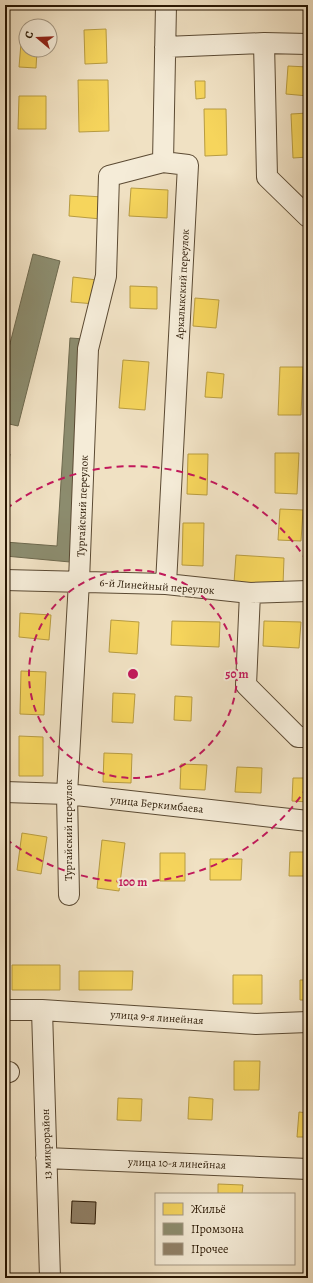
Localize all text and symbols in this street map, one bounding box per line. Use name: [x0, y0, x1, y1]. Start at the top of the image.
north arrow: [18, 18, 58, 58]
text: С: [21, 29, 37, 41]
street label: Аркалыкский переулок: [172, 228, 193, 340]
street label: Тургайский переулок: [73, 455, 92, 557]
street label: 6-й Линейный переулок: [99, 575, 215, 598]
text: 50 m: [225, 666, 249, 682]
centre of rings: [126, 667, 140, 681]
street label: Тургайский переулок: [61, 779, 76, 881]
street label: улица Беркимбаева: [109, 792, 205, 817]
text: 100 m: [119, 874, 147, 890]
street label: улица 9-я линейная: [109, 1007, 204, 1028]
street label: 13 микрорайон: [38, 1108, 55, 1180]
street label: улица 10-я линейная: [127, 1154, 226, 1173]
legend: [155, 1193, 295, 1265]
text: Жильё: [191, 1201, 226, 1217]
text: Промзона: [191, 1221, 244, 1237]
text: Прочее: [191, 1241, 229, 1257]

